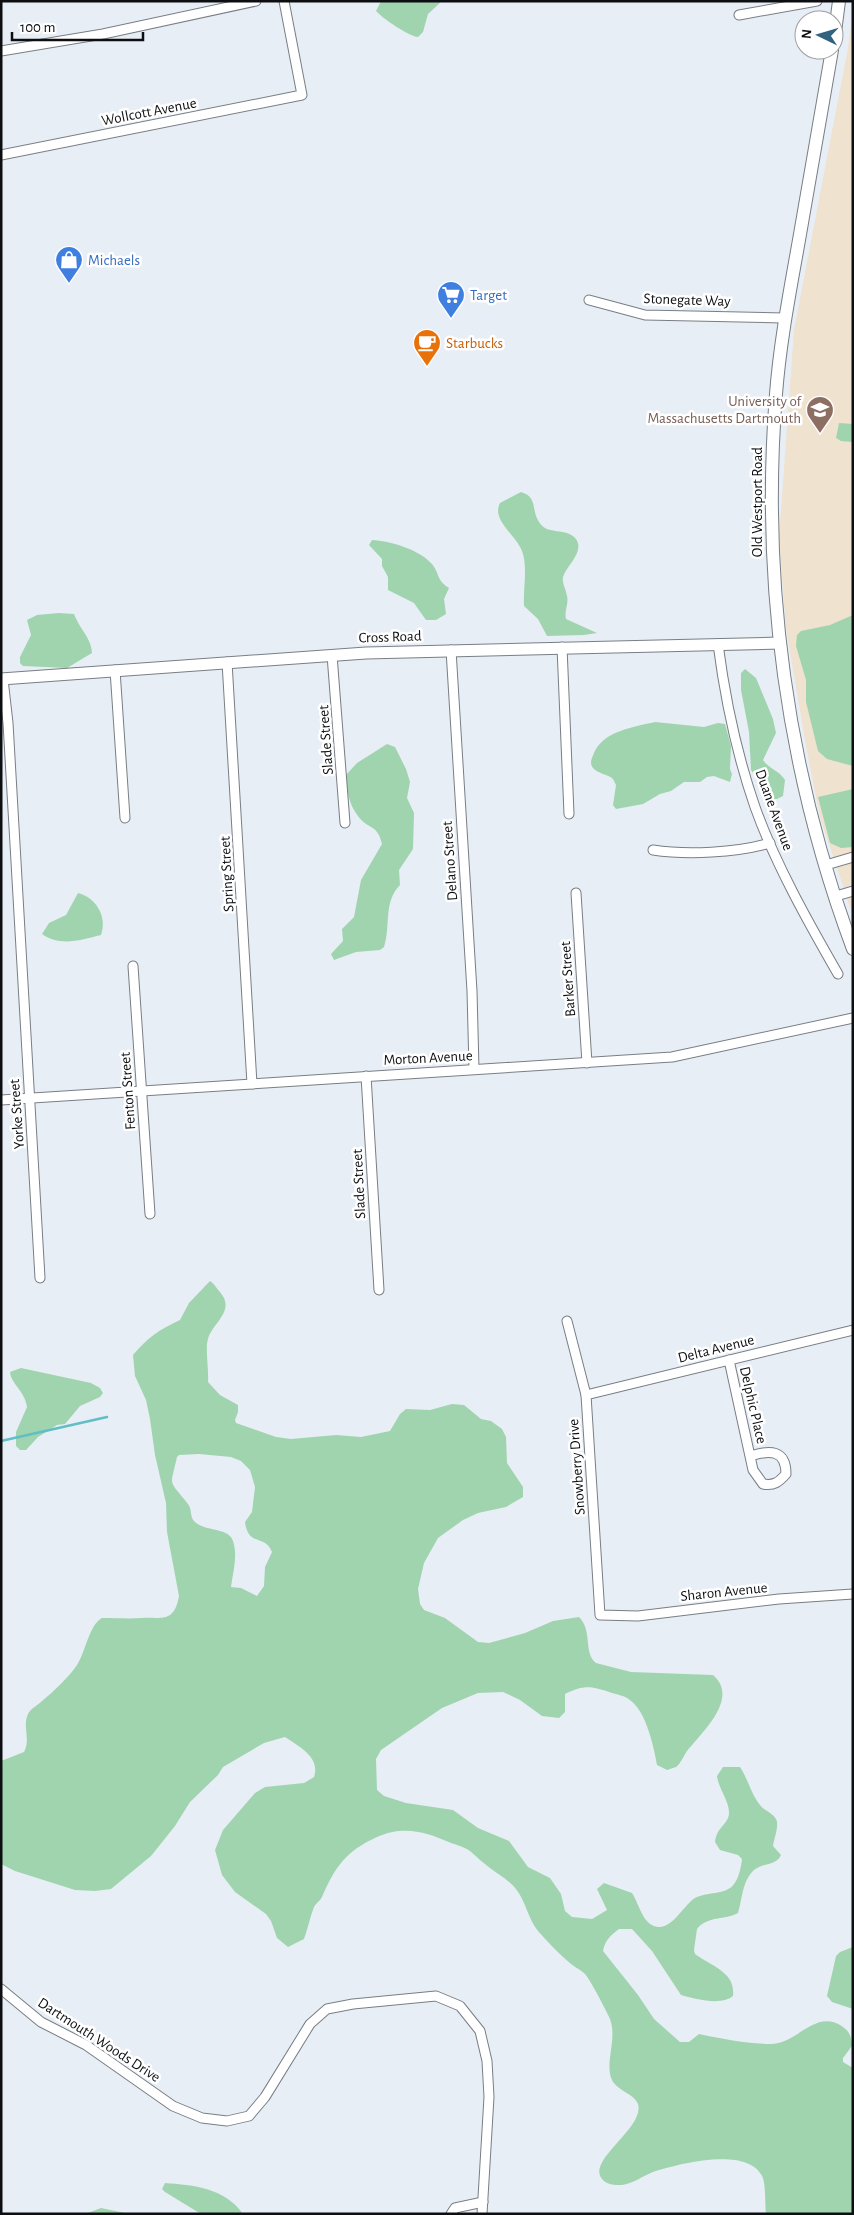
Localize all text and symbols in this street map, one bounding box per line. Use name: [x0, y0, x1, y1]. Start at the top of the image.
scale bar: [12, 10, 144, 42]
north arrow: [794, 10, 844, 60]
text: 100 m: [20, 20, 55, 35]
text: N: [800, 28, 814, 39]
street label: Wollcott Avenue: [100, 95, 198, 129]
shop icon: Michaels: [54, 245, 84, 284]
place label: Michaels: [88, 253, 140, 268]
supermarket icon: Target: [436, 280, 466, 319]
place label: Target: [470, 288, 507, 303]
street label: Stonegate Way: [643, 291, 731, 309]
cafe icon: Starbucks: [412, 328, 442, 367]
place label: Starbucks: [446, 336, 503, 351]
place label: University of Massachusetts Dartmouth: [647, 394, 802, 426]
school or university icon: University of Massachusetts Dartmouth: [805, 395, 835, 434]
street label: Old Westport Road: [750, 447, 765, 557]
street label: Cross Road: [358, 628, 422, 646]
street label: Slade Street: [316, 704, 336, 775]
street label: Duane Avenue: [752, 768, 796, 853]
street label: Delano Street: [440, 820, 460, 901]
street label: Spring Street: [218, 836, 236, 912]
street label: Barker Street: [558, 940, 578, 1017]
street label: Morton Avenue: [383, 1048, 473, 1068]
street label: Fenton Street: [118, 1051, 138, 1130]
street label: Yorke Street: [7, 1078, 27, 1150]
street label: Slade Street: [350, 1148, 368, 1219]
street label: Delta Avenue: [676, 1332, 756, 1366]
street label: Delphic Place: [737, 1365, 769, 1445]
street label: Snowberry Drive: [566, 1418, 588, 1516]
street label: Sharon Avenue: [680, 1580, 768, 1604]
street label: Dartmouth Woods Drive: [35, 1995, 163, 2085]

